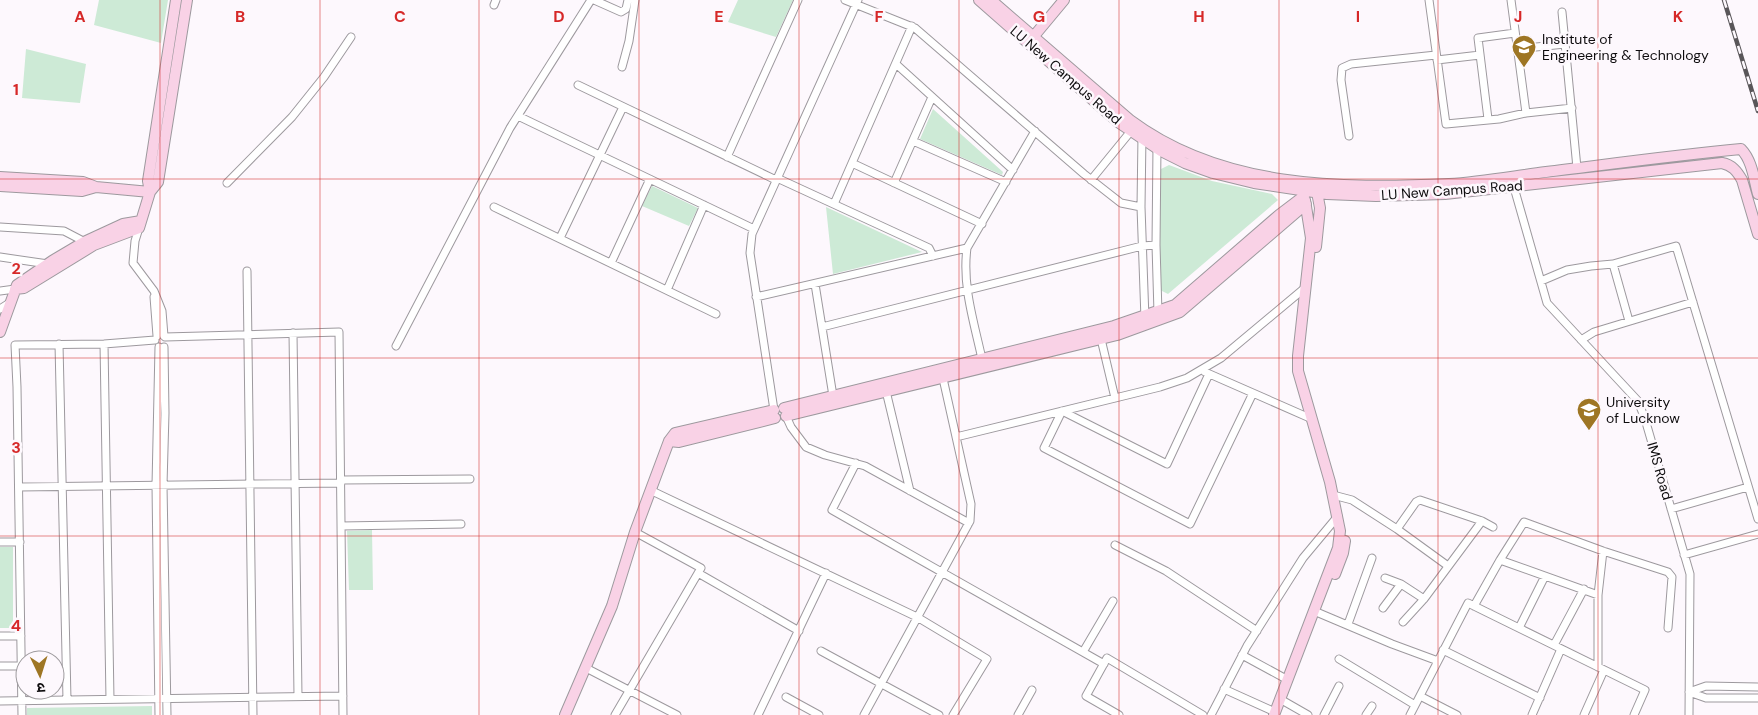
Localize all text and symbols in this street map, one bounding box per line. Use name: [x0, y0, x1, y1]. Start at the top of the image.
text: A: [74, 6, 86, 27]
text: B: [235, 6, 245, 27]
text: C: [394, 6, 406, 27]
text: D: [553, 6, 565, 27]
text: E: [714, 6, 724, 27]
text: F: [875, 6, 884, 27]
text: G: [1033, 6, 1045, 27]
text: H: [1193, 6, 1205, 27]
text: I: [1356, 6, 1360, 27]
text: J: [1514, 6, 1522, 27]
text: K: [1673, 6, 1684, 27]
street label: LU New Campus Road: [1007, 22, 1125, 128]
place label: Institute of Engineering & Technology: [1542, 30, 1709, 64]
school or university icon: Institute of Engineering & Technology: [1511, 34, 1537, 68]
text: 1: [13, 79, 19, 100]
street label: LU New Campus Road: [1381, 176, 1523, 204]
text: 2: [11, 258, 21, 279]
place label: University of Lucknow: [1606, 393, 1680, 427]
school or university icon: University of Lucknow: [1576, 397, 1602, 431]
text: 3: [11, 437, 21, 458]
street label: IMS Road: [1643, 440, 1677, 502]
text: 4: [11, 615, 21, 636]
north arrow: [15, 650, 65, 700]
text: उ: [35, 679, 46, 697]

